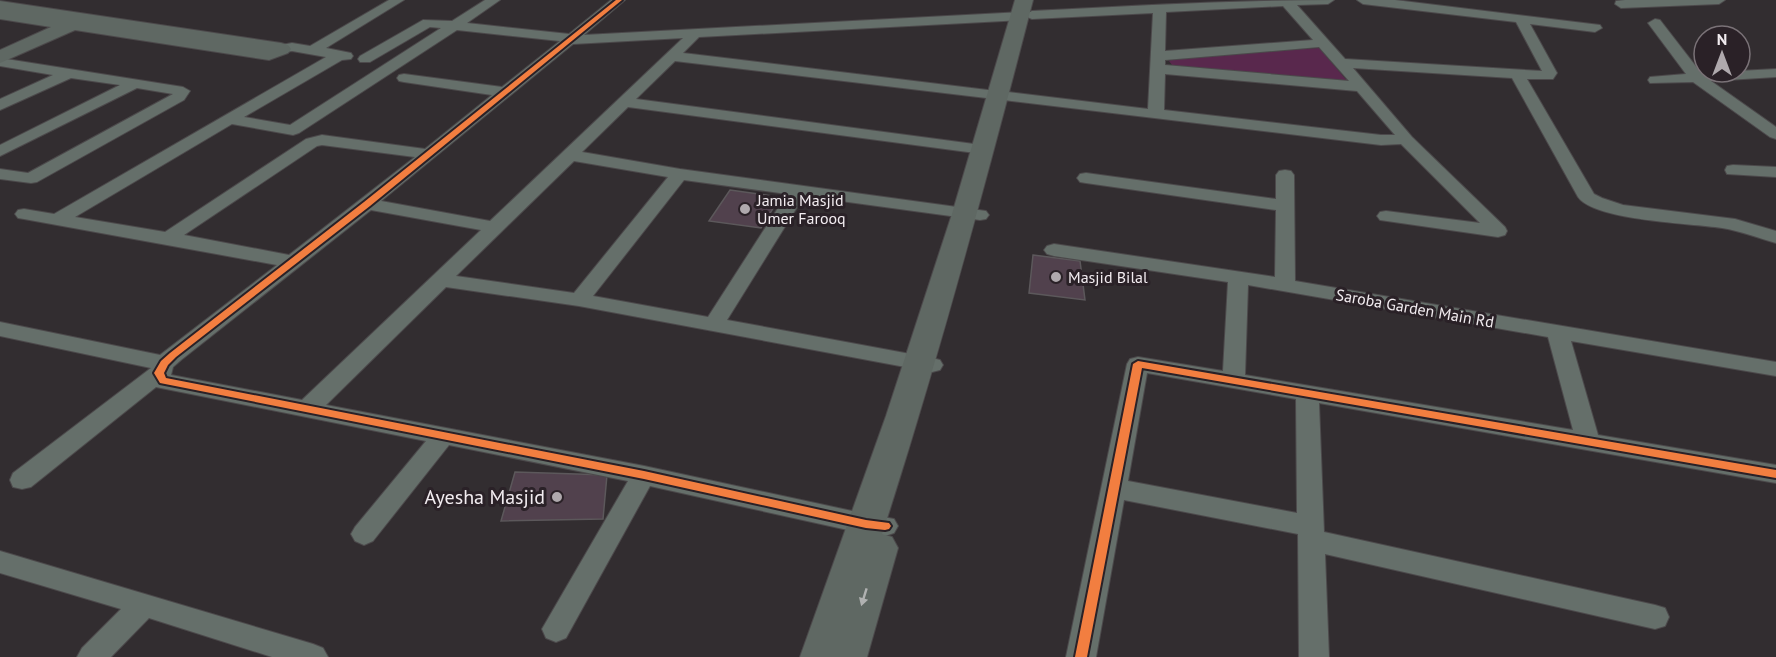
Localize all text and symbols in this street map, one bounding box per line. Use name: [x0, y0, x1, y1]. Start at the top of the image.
north arrow: [1692, 24, 1752, 84]
text: N: [1717, 29, 1727, 49]
place label: Jamia Masjid Umer Farooq: [756, 190, 846, 228]
marker: Jamia Masjid Umer Farooq: [738, 202, 752, 216]
place label: Masjid Bilal: [1068, 267, 1148, 287]
marker: Masjid Bilal: [1049, 270, 1063, 284]
street label: Saroba Garden Main Rd: [1334, 284, 1496, 332]
place label: Ayesha Masjid: [425, 484, 545, 510]
marker: Ayesha Masjid: [550, 490, 564, 504]
one-way arrow: [859, 588, 868, 606]

